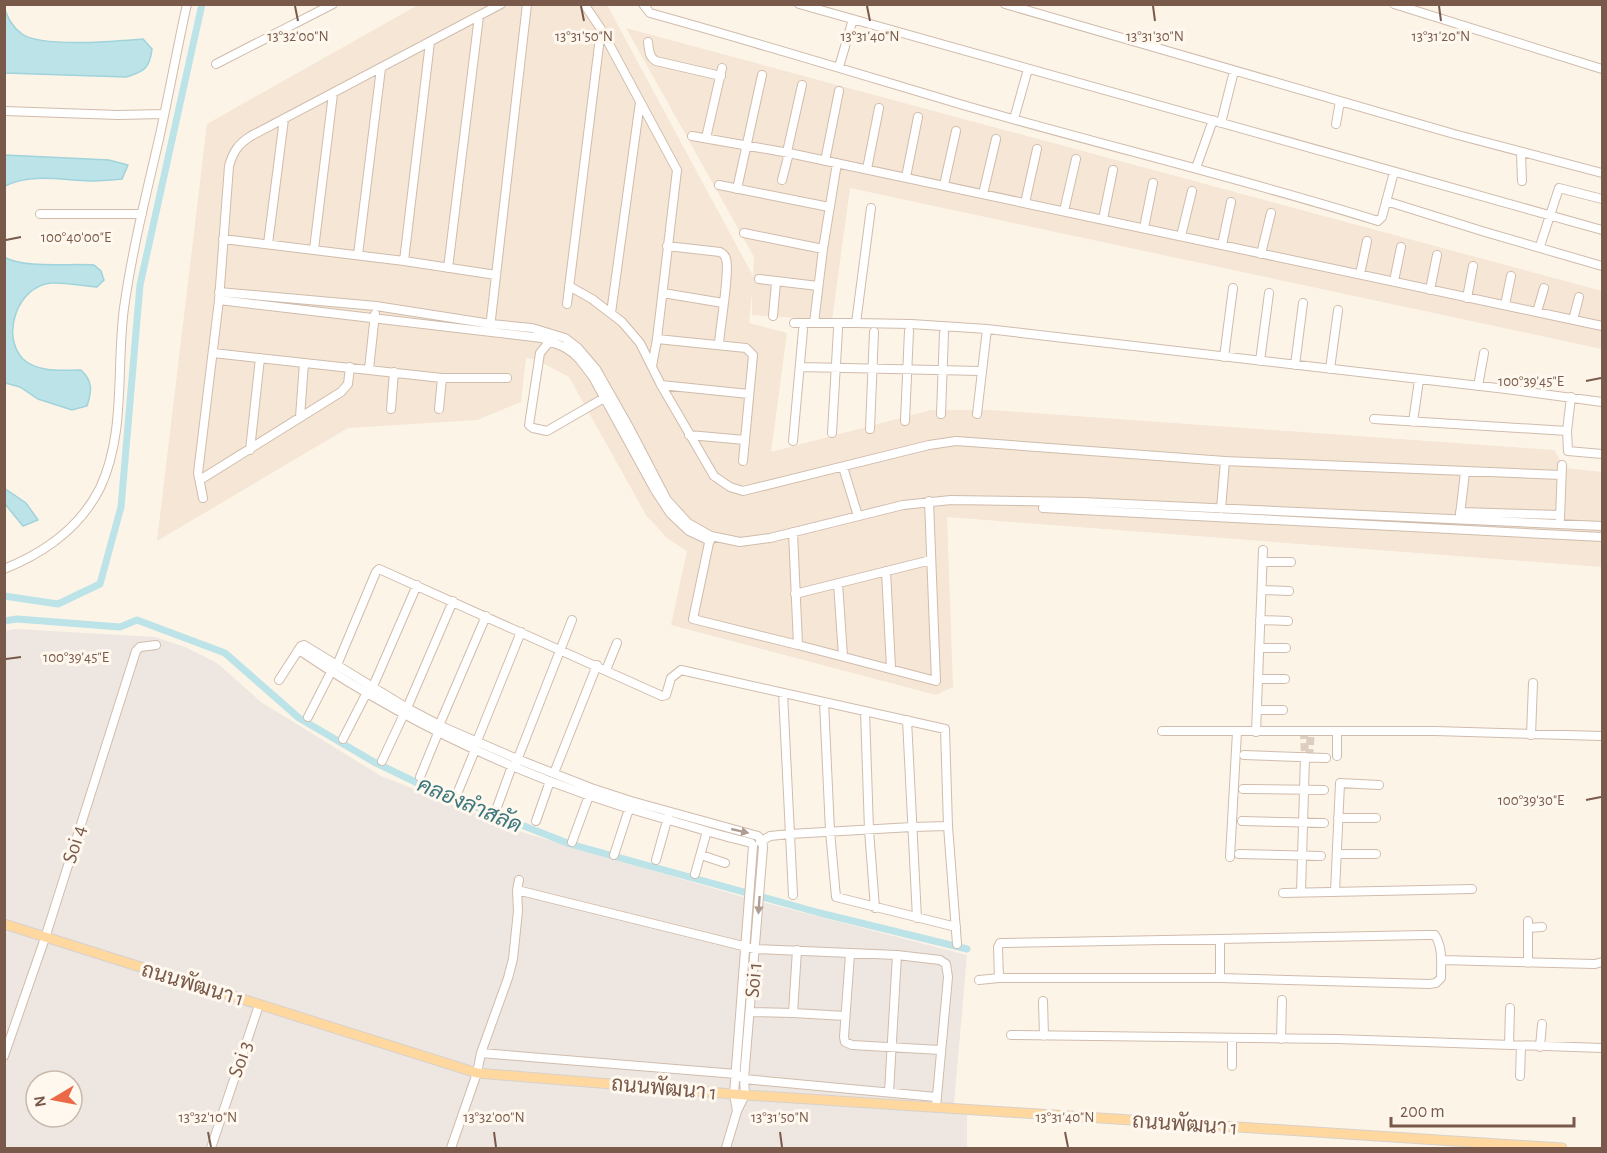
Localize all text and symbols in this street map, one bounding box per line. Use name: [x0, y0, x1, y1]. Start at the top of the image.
text: 13°32'00"N: [267, 29, 329, 44]
text: 13°31'50"N: [555, 29, 613, 44]
text: 13°31'40"N: [840, 29, 900, 44]
text: 13°31'30"N: [1126, 29, 1184, 44]
text: 13°31'20"N: [1412, 29, 1470, 44]
text: 100°40'00"E: [41, 230, 111, 245]
text: 100°39'45"E: [1498, 374, 1564, 389]
text: 100°39'45"E: [43, 650, 109, 665]
water label: คลองลำสลัด: [414, 770, 526, 837]
text: 100°39'30"E: [1498, 793, 1564, 808]
street label: Soi 4: [59, 823, 90, 866]
one-way arrow: [731, 827, 750, 836]
one-way arrow: [754, 896, 763, 915]
street label: ถนนพัฒนา 1: [139, 957, 247, 1010]
street label: Soi 1: [741, 961, 766, 999]
street label: Soi 3: [225, 1038, 256, 1080]
north arrow: [24, 1069, 84, 1129]
street label: ถนนพัฒนา 1: [610, 1071, 718, 1104]
scale bar: [1391, 1090, 1574, 1128]
text: N: [31, 1095, 49, 1108]
text: 200 m: [1400, 1103, 1445, 1121]
street label: ถนนพัฒนา 1: [1131, 1108, 1239, 1139]
text: 13°32'10"N: [179, 1110, 237, 1125]
text: 13°32'00"N: [463, 1110, 525, 1125]
text: 13°31'50"N: [751, 1110, 809, 1125]
text: 13°31'40"N: [1035, 1110, 1095, 1125]

